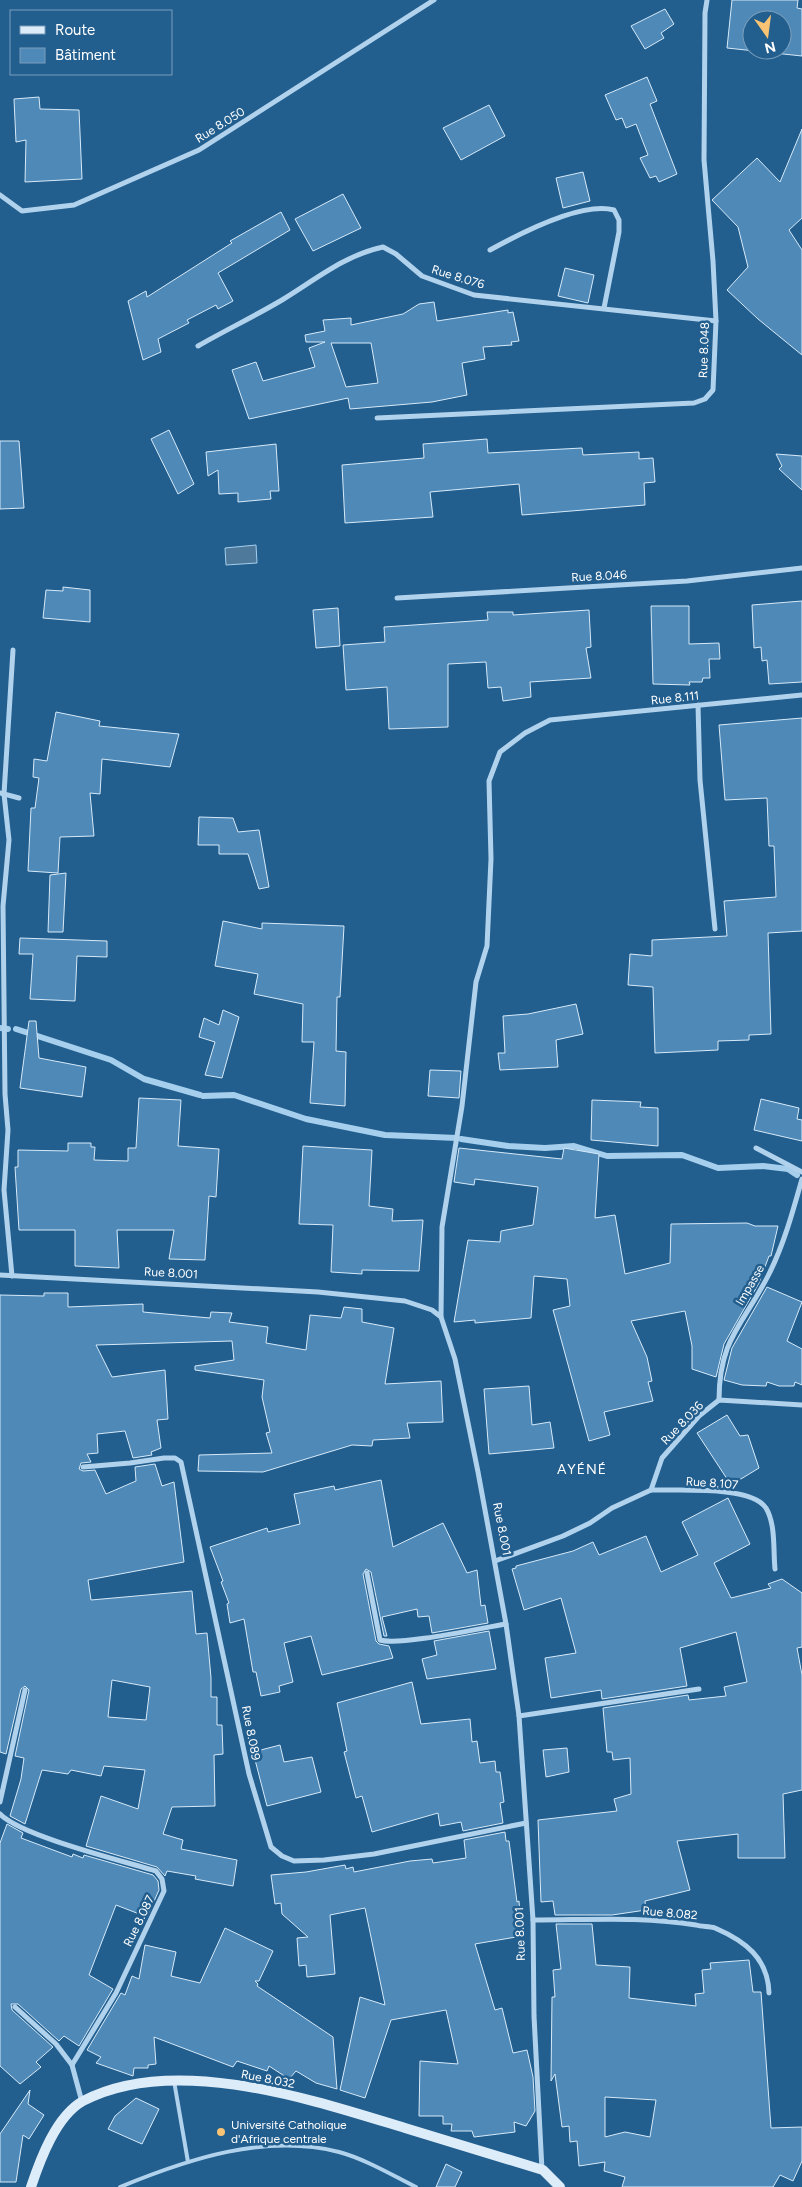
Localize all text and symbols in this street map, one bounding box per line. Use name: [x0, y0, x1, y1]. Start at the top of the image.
legend: [10, 10, 172, 75]
north arrow: [742, 10, 792, 60]
text: Route: [55, 21, 95, 39]
text: N: [763, 38, 777, 57]
text: Bâtiment: [55, 46, 116, 64]
street label: Rue 8.050: [193, 104, 248, 146]
street label: Rue 8.076: [430, 262, 486, 292]
street label: Rue 8.048: [696, 322, 712, 378]
street label: Rue 8.046: [571, 568, 627, 584]
street label: Rue 8.111: [650, 689, 700, 707]
street label: Impasse: [733, 1262, 767, 1308]
street label: Rue 8.001: [144, 1265, 198, 1281]
street label: Rue 8.036: [658, 1398, 706, 1448]
district label: AYÉNÉ: [557, 1461, 607, 1478]
street label: Rue 8.107: [685, 1474, 739, 1492]
street label: Rue 8.001: [490, 1501, 514, 1557]
street label: Rue 8.089: [239, 1704, 263, 1762]
street label: Rue 8.087: [121, 1893, 158, 1949]
street label: Rue 8.082: [642, 1904, 698, 1922]
street label: Rue 8.001: [512, 1907, 528, 1961]
street label: Rue 8.032: [240, 2067, 296, 2091]
place label: Université Catholique d'Afrique centrale: [231, 2118, 347, 2146]
marker: Université Catholique d'Afrique centrale: [215, 2126, 227, 2138]

